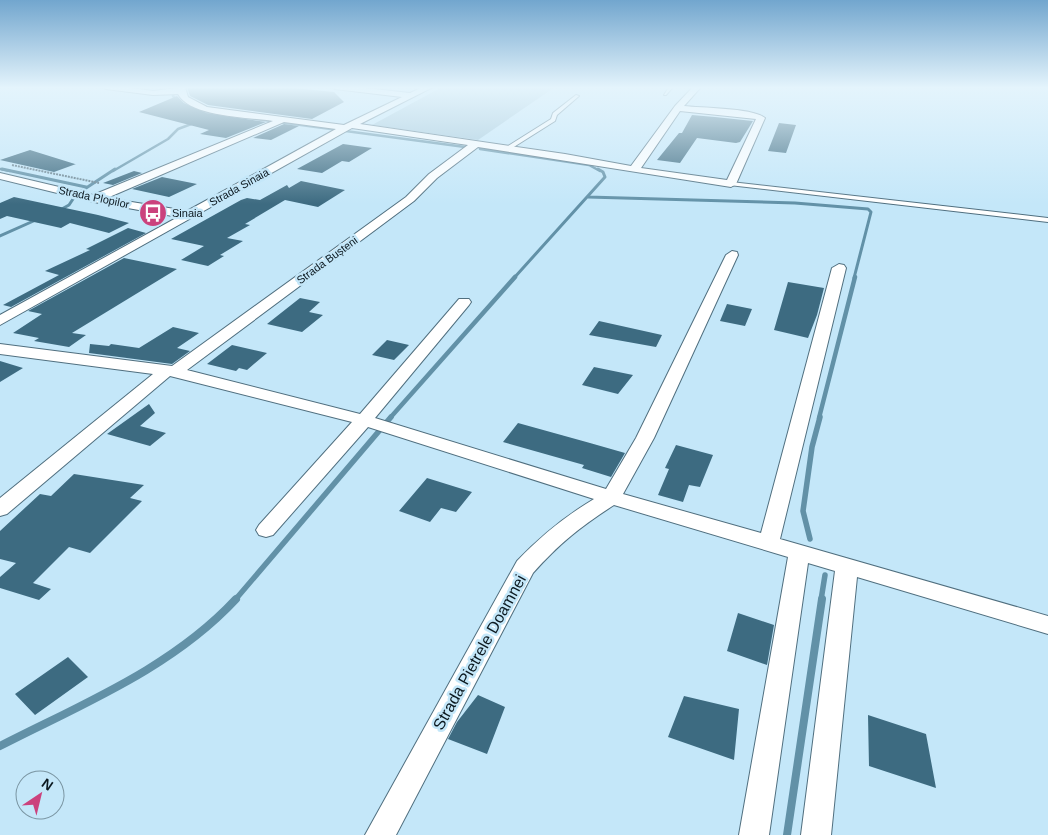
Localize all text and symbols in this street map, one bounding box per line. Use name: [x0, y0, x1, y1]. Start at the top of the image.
street label: Strada Sinaia: [207, 165, 272, 208]
street label: Strada Plopilor: [57, 184, 131, 210]
bus stop icon: Sinaia: [138, 198, 168, 228]
place label: Sinaia: [172, 207, 203, 219]
street label: Strada Bușteni: [294, 234, 360, 286]
street label: Strada Pietrele Doamnei: [430, 572, 529, 733]
north arrow: [15, 770, 65, 820]
text: N: [39, 775, 56, 794]

